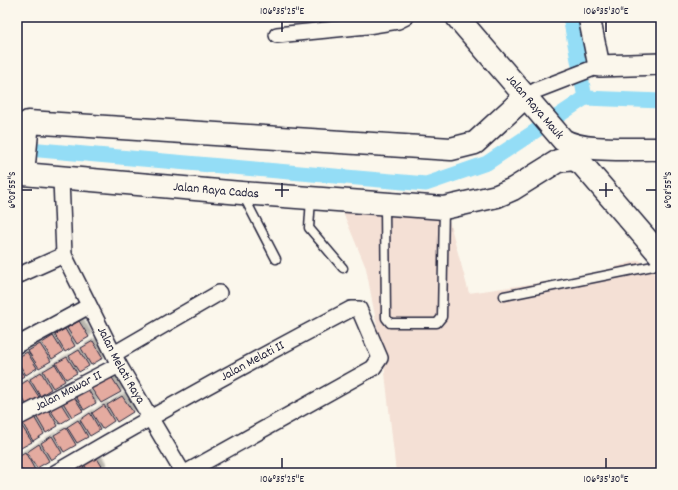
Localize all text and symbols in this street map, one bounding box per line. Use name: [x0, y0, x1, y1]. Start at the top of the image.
text: 106°35'25"E: [260, 5, 304, 19]
text: 106°35'30"E: [584, 5, 629, 19]
street label: Jalan Raya Mauk: [501, 70, 568, 144]
text: 6°08'55"S: [6, 172, 20, 208]
text: 6°08'55"S: [662, 172, 676, 208]
street label: Jalan Raya Cadas: [172, 178, 260, 204]
street label: Jalan Melati Raya: [92, 323, 150, 408]
street label: Jalan Melati II: [217, 336, 288, 386]
street label: Jalan Mawar II: [32, 366, 105, 417]
text: 106°35'25"E: [260, 473, 304, 487]
text: 106°35'30"E: [584, 473, 629, 487]

